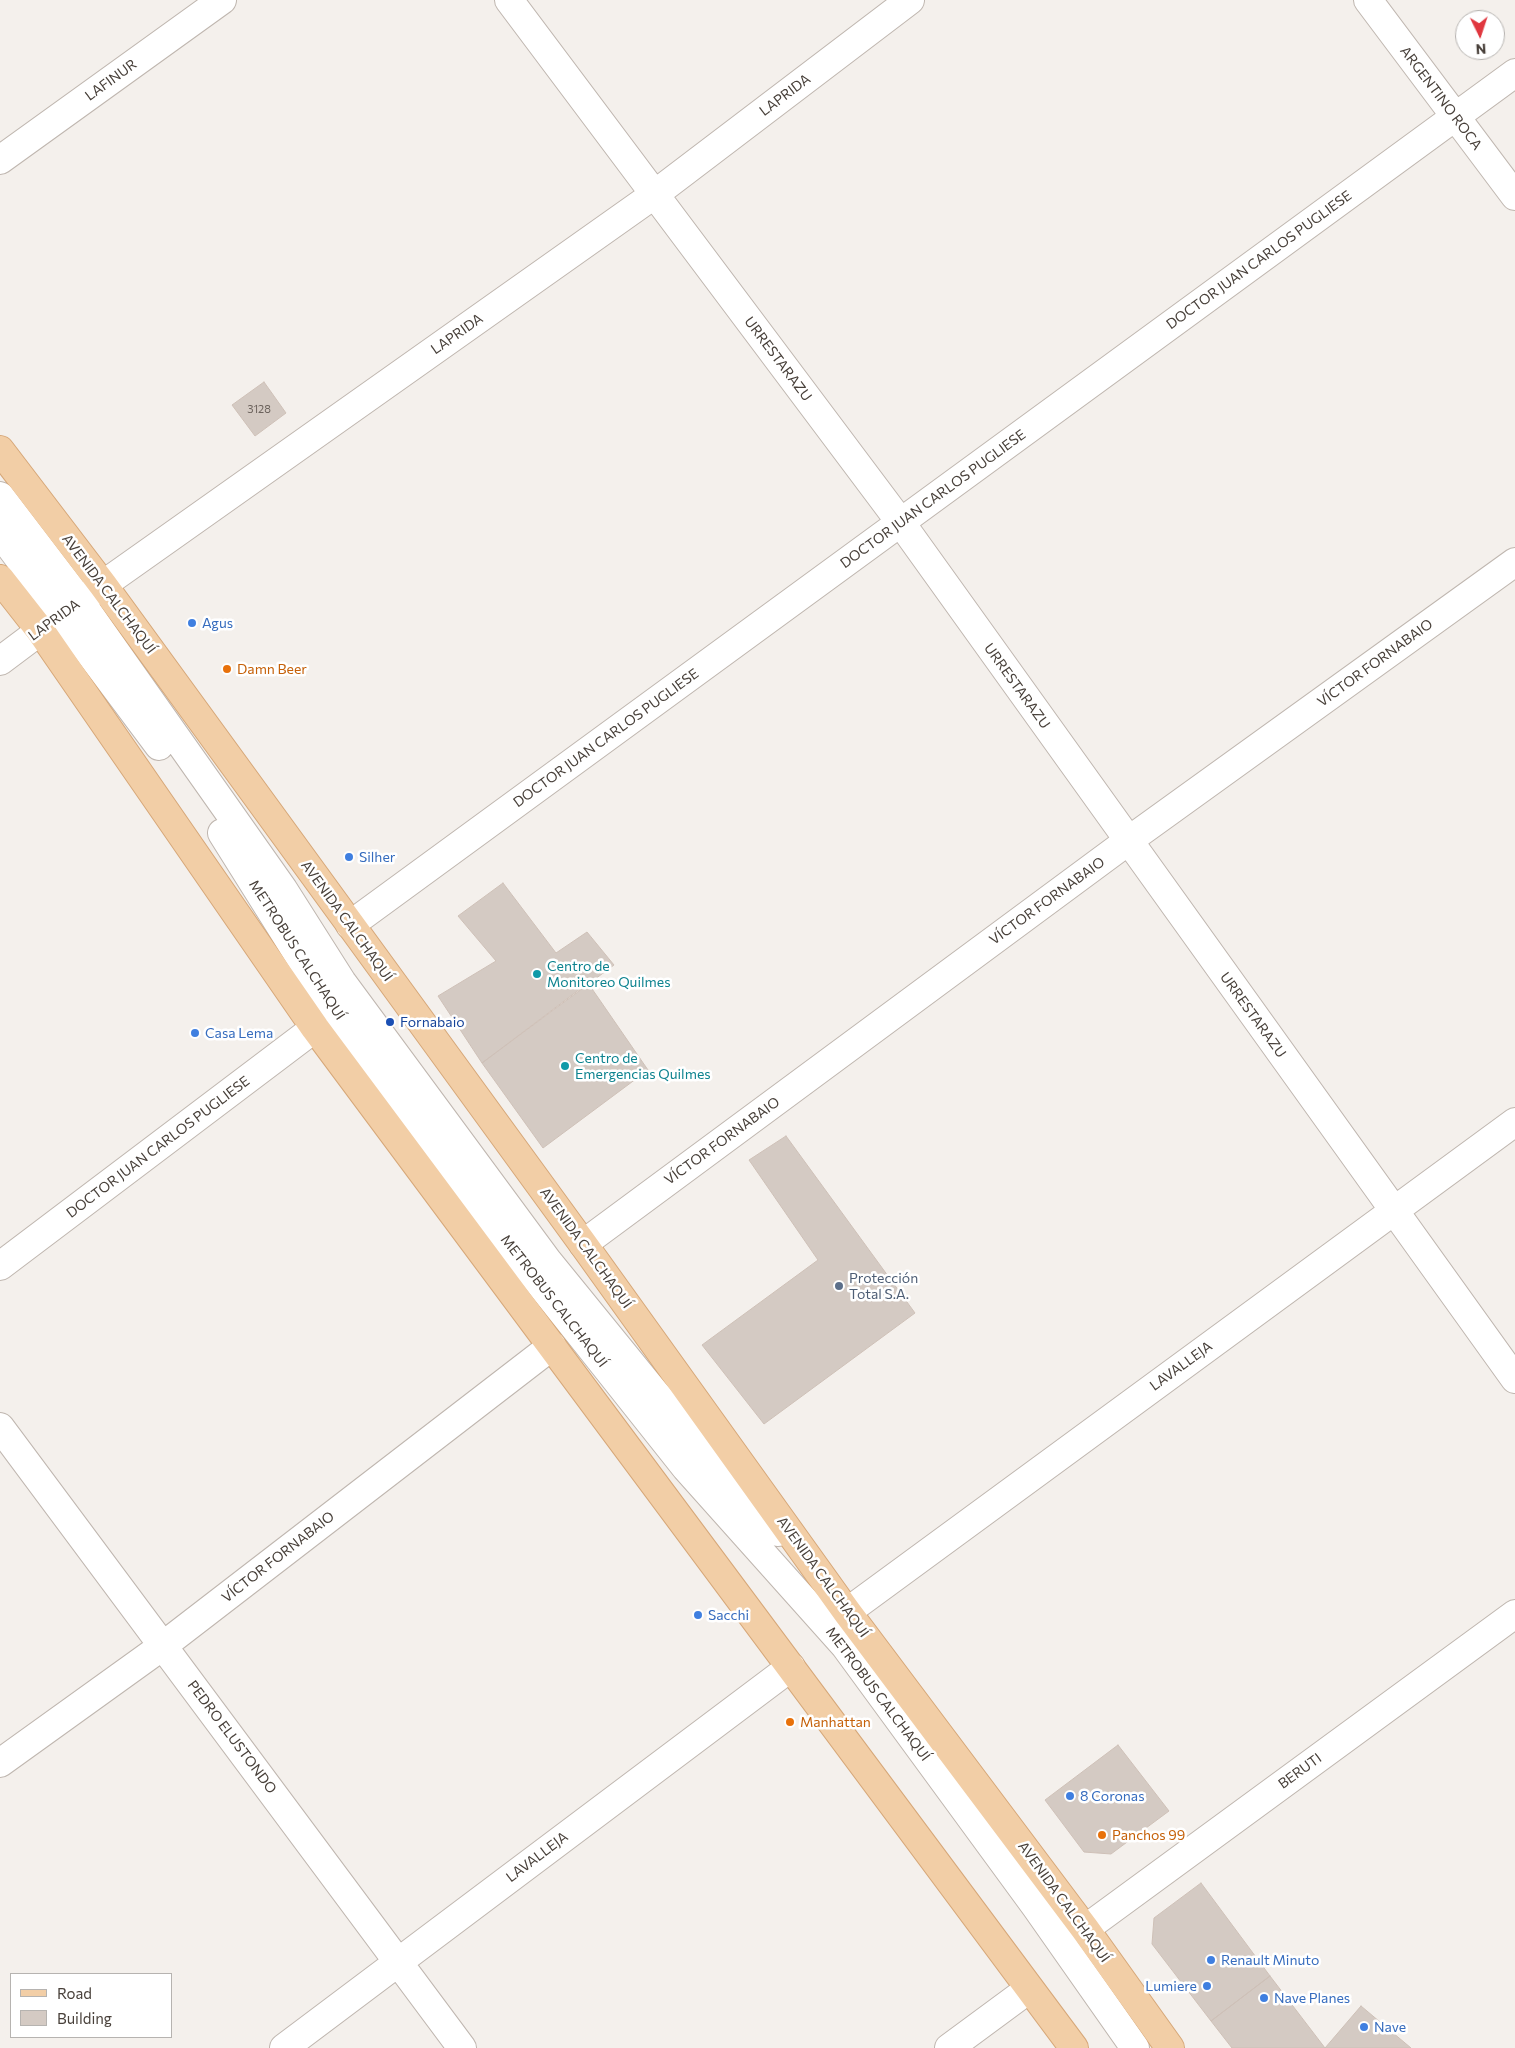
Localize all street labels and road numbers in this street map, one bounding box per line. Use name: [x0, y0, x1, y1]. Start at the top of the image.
street label: ARGENTINO ROCA: [1397, 43, 1485, 153]
street label: LAFINUR: [82, 56, 140, 104]
street label: LAPRIDA: [756, 70, 814, 120]
street label: DOCTOR JUAN CARLOS PUGLIESE: [1163, 187, 1355, 333]
street label: LAPRIDA: [428, 310, 486, 358]
street label: URRESTARAZU: [741, 313, 815, 405]
street label: DOCTOR JUAN CARLOS PUGLIESE: [837, 426, 1029, 572]
street label: AVENIDA CALCHAQUÍ: [59, 531, 159, 657]
street label: LAPRIDA: [25, 596, 83, 644]
street label: VÍCTOR FORNABAIO: [1314, 616, 1436, 710]
street label: URRESTARAZU: [980, 640, 1054, 732]
street label: DOCTOR JUAN CARLOS PUGLIESE: [510, 665, 702, 811]
street label: VÍCTOR FORNABAIO: [986, 854, 1108, 948]
street label: AVENIDA CALCHAQUÍ: [298, 857, 396, 985]
street label: METROBUS CALCHAQUÍ: [245, 877, 349, 1023]
street label: URRESTARAZU: [1216, 969, 1290, 1061]
street label: DOCTOR JUAN CARLOS PUGLIESE: [63, 1073, 253, 1221]
street label: VÍCTOR FORNABAIO: [661, 1094, 783, 1188]
street label: AVENIDA CALCHAQUÍ: [537, 1184, 635, 1312]
street label: METROBUS CALCHAQUÍ: [497, 1231, 611, 1371]
street label: LAVALLEJA: [1147, 1338, 1215, 1394]
street label: VÍCTOR FORNABAIO: [218, 1508, 338, 1606]
street label: AVENIDA CALCHAQUÍ: [774, 1513, 872, 1641]
street label: METROBUS CALCHAQUÍ: [822, 1624, 934, 1764]
street label: PEDRO ELUSTONDO: [184, 1677, 280, 1797]
street label: BERUTI: [1275, 1750, 1325, 1792]
street label: LAVALLEJA: [503, 1828, 571, 1886]
street label: AVENIDA CALCHAQUÍ: [1015, 1838, 1113, 1966]

